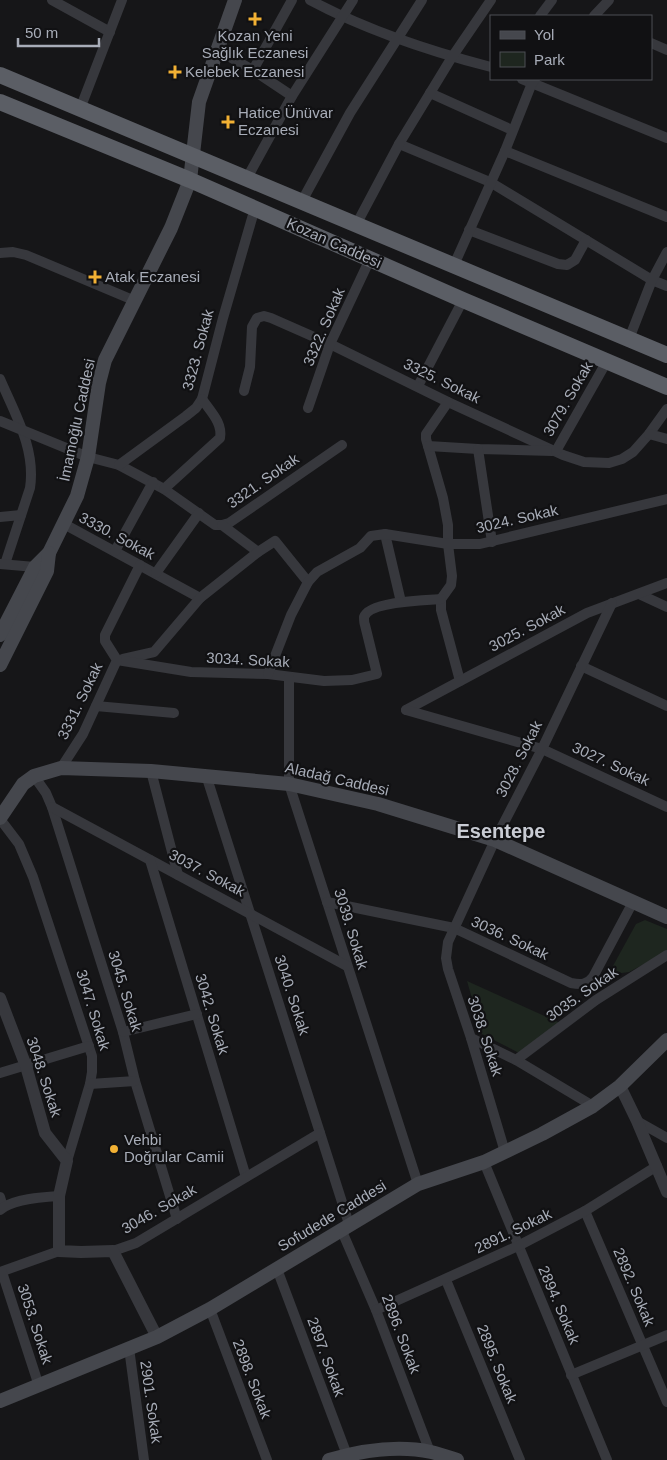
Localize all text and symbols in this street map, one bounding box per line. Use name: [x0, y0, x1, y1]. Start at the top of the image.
marker: Kozan Yeni Sağlık Eczanesi: [249, 13, 261, 25]
scale bar: [18, 15, 99, 47]
legend: [490, 15, 652, 80]
text: 50 m: [25, 24, 58, 41]
text: Yol: [534, 26, 554, 43]
place label: Kozan Yeni Sağlık Eczanesi: [202, 27, 308, 61]
text: Park: [534, 51, 565, 68]
place label: Kelebek Eczanesi: [185, 63, 304, 80]
marker: Kelebek Eczanesi: [169, 66, 181, 78]
place label: Hatice Ünüvar Eczanesi: [238, 104, 333, 138]
marker: Hatice Ünüvar Eczanesi: [222, 116, 234, 128]
street label: Kozan Caddesi: [284, 214, 384, 271]
place label: Atak Eczanesi: [105, 268, 200, 285]
marker: Atak Eczanesi: [89, 271, 101, 283]
street label: 3322. Sokak: [299, 285, 348, 369]
street label: 3323. Sokak: [179, 307, 217, 392]
street label: 3325. Sokak: [401, 355, 484, 407]
street label: İmamoğlu Caddesi: [55, 357, 98, 483]
street label: 3079. Sokak: [539, 358, 596, 439]
street label: 3321. Sokak: [224, 449, 302, 511]
street label: 3024. Sokak: [474, 501, 560, 536]
street label: 3330. Sokak: [76, 508, 158, 563]
street label: 3025. Sokak: [486, 600, 568, 655]
street label: 3034. Sokak: [206, 649, 291, 670]
street label: 3331. Sokak: [54, 659, 106, 742]
street label: 3028. Sokak: [492, 717, 545, 800]
street label: 3027. Sokak: [570, 738, 653, 789]
street label: Aladağ Caddesi: [284, 758, 391, 799]
district label: Esentepe: [457, 820, 545, 842]
street label: 3037. Sokak: [166, 845, 248, 900]
street label: 3039. Sokak: [331, 886, 372, 972]
street label: 3036. Sokak: [469, 912, 552, 963]
street label: 3045. Sokak: [105, 948, 146, 1034]
street label: 3040. Sokak: [272, 953, 314, 1038]
street label: 3035. Sokak: [543, 962, 621, 1024]
street label: 3047. Sokak: [73, 967, 114, 1053]
street label: 3042. Sokak: [192, 971, 233, 1057]
street label: 3038. Sokak: [465, 994, 507, 1079]
street label: 3048. Sokak: [24, 1035, 66, 1120]
place label: Vehbi Doğrular Camii: [124, 1131, 224, 1165]
marker: Vehbi Doğrular Camii: [108, 1143, 120, 1155]
street label: Sofudede Caddesi: [274, 1176, 389, 1255]
street label: 3046. Sokak: [118, 1180, 200, 1237]
street label: 2891. Sokak: [472, 1204, 554, 1256]
street label: 2892. Sokak: [610, 1245, 659, 1329]
street label: 2894. Sokak: [535, 1263, 584, 1347]
street label: 3053. Sokak: [15, 1282, 57, 1367]
street label: 2896. Sokak: [379, 1292, 425, 1376]
street label: 2897. Sokak: [304, 1315, 349, 1399]
street label: 2895. Sokak: [474, 1322, 521, 1406]
street label: 2898. Sokak: [230, 1337, 276, 1421]
street label: 2901. Sokak: [137, 1359, 166, 1445]

